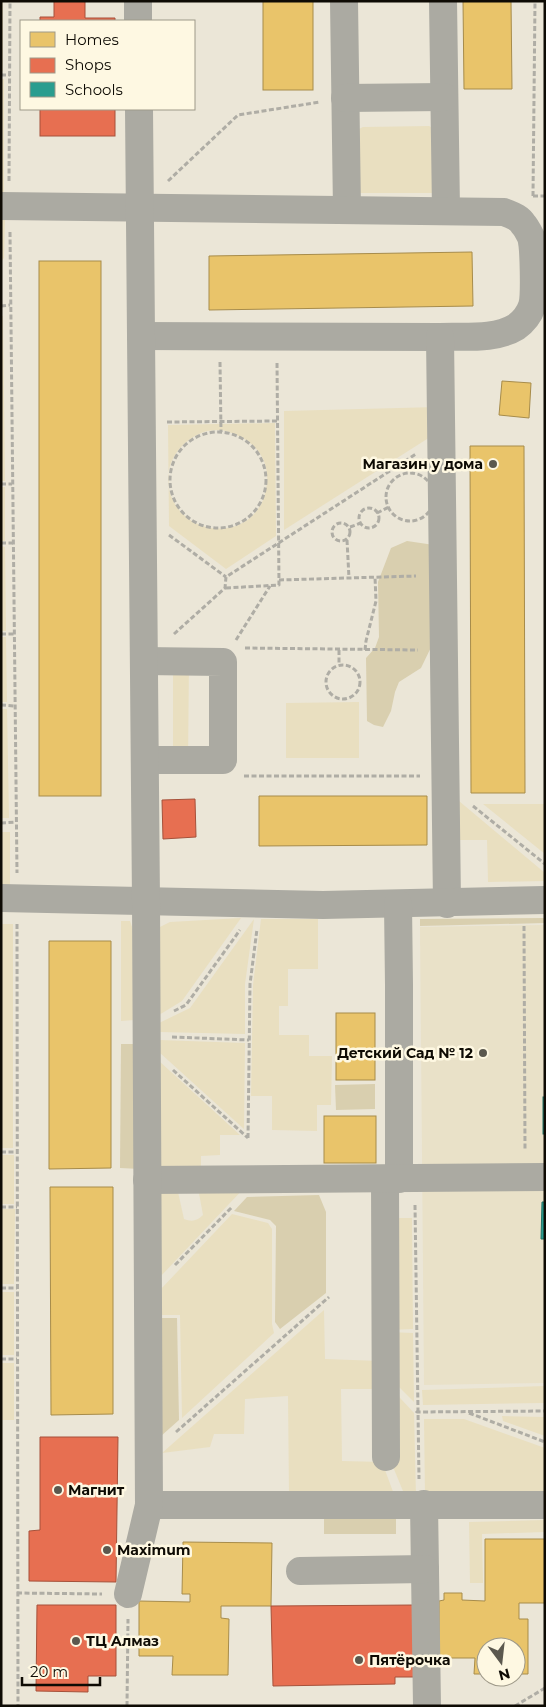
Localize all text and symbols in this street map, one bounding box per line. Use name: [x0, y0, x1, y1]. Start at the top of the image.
legend: [20, 20, 195, 110]
text: Homes: [65, 30, 119, 49]
text: Shops: [65, 55, 111, 74]
text: Schools: [65, 80, 123, 99]
place label: Магазин у дома: [363, 455, 483, 473]
marker: Магазин у дома: [487, 458, 499, 470]
place label: Детский Сад № 12: [337, 1044, 473, 1062]
marker: Детский Сад № 12: [477, 1047, 489, 1059]
place label: Магнит: [68, 1481, 125, 1499]
marker: Магнит: [52, 1484, 64, 1496]
place label: Maximum: [117, 1541, 191, 1559]
marker: Maximum: [101, 1544, 113, 1556]
place label: ТЦ Алмаз: [86, 1632, 159, 1650]
marker: ТЦ Алмаз: [70, 1635, 82, 1647]
north arrow: [476, 1637, 526, 1687]
place label: Пятёрочка: [369, 1651, 450, 1669]
scale bar: [22, 1654, 100, 1686]
marker: Пятёрочка: [353, 1654, 365, 1666]
text: 20 m: [30, 1662, 68, 1681]
text: N: [497, 1664, 512, 1685]

